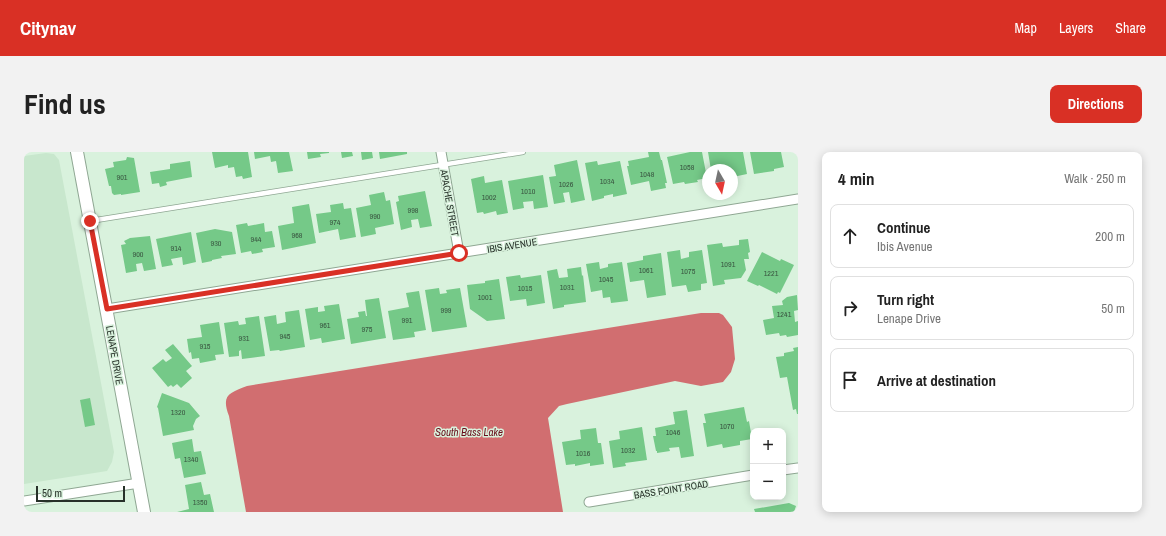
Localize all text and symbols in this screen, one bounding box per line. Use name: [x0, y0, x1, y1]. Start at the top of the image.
text: Citynav: [20, 15, 76, 41]
text: Map: [1015, 19, 1037, 37]
text: Layers: [1059, 19, 1093, 37]
text: Share: [1115, 19, 1146, 37]
text: Find us: [24, 85, 106, 123]
button: Directions: [1050, 85, 1142, 123]
house number: 1058: [680, 162, 695, 172]
north arrow: [702, 164, 738, 200]
text: 4 min: [838, 167, 874, 190]
street label: APACHE STREET: [437, 168, 462, 238]
house number: 1048: [640, 169, 655, 179]
text: Walk · 250 m: [1064, 170, 1126, 187]
house number: 901: [117, 172, 128, 182]
house number: 1034: [600, 176, 615, 186]
house number: 1026: [559, 179, 574, 189]
house number: 1010: [521, 186, 536, 196]
house number: 1002: [482, 192, 497, 202]
house number: 998: [408, 205, 419, 215]
house number: 990: [370, 211, 381, 221]
route end: [81, 212, 99, 230]
house number: 974: [330, 217, 341, 227]
text: Continue: [877, 217, 930, 238]
icon: ahead: [839, 225, 861, 247]
text: 200 m: [1095, 228, 1125, 245]
house number: 968: [292, 230, 303, 240]
house number: 944: [251, 234, 262, 244]
street label: IBIS AVENUE: [486, 235, 538, 256]
house number: 930: [211, 238, 222, 248]
text: Ibis Avenue: [877, 238, 933, 255]
house number: 914: [171, 243, 182, 253]
route start: [450, 244, 468, 262]
house number: 900: [133, 249, 144, 259]
house number: 1091: [721, 259, 736, 269]
house number: 1061: [639, 265, 654, 275]
house number: 1075: [681, 266, 696, 276]
house number: 1221: [764, 268, 779, 278]
house number: 1045: [599, 274, 614, 284]
house number: 1031: [560, 282, 575, 292]
house number: 1015: [518, 283, 533, 293]
text: Turn right: [877, 289, 934, 310]
house number: 1001: [478, 292, 493, 302]
icon: right: [839, 297, 861, 319]
text: 50 m: [1101, 300, 1125, 317]
house number: 999: [441, 305, 452, 315]
house number: 1241: [777, 309, 792, 319]
text: Lenape Drive: [877, 310, 941, 327]
house number: 991: [402, 315, 413, 325]
house number: 961: [320, 320, 331, 330]
house number: 975: [362, 324, 373, 334]
street label: LENAPE DRIVE: [103, 325, 126, 386]
house number: 945: [280, 331, 291, 341]
house number: 931: [239, 333, 250, 343]
house number: 915: [200, 341, 211, 351]
icon: arrive: [839, 369, 861, 391]
text: Arrive at destination: [877, 370, 996, 391]
house number: 1320: [171, 407, 186, 417]
house number: 1070: [720, 421, 735, 431]
water label: South Bass Lake: [435, 425, 503, 439]
house number: 1046: [666, 427, 681, 437]
map controls: [750, 428, 786, 500]
button: +: [750, 428, 786, 464]
house number: 1032: [621, 445, 636, 455]
house number: 1016: [576, 448, 591, 458]
house number: 1340: [184, 454, 199, 464]
button: −: [750, 464, 786, 500]
street label: BASS POINT ROAD: [633, 477, 709, 502]
scale bar: [36, 484, 125, 503]
text: 50 m: [42, 486, 62, 500]
house number: 1350: [193, 497, 208, 507]

